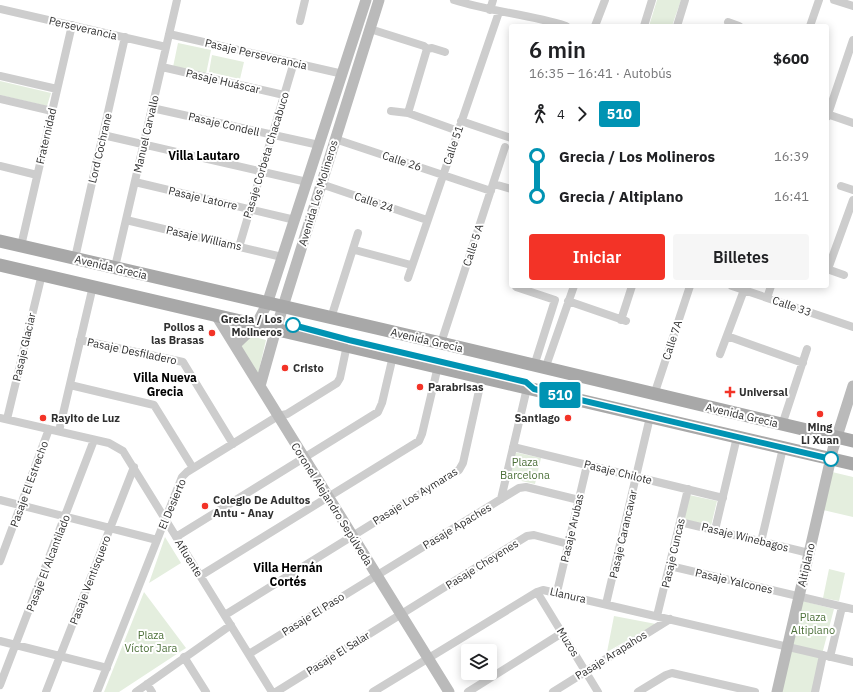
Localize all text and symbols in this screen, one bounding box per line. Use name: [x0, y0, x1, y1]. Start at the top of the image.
street label: Perseverancia: [48, 13, 119, 43]
street label: Pasaje Perseverancia: [204, 35, 309, 73]
text: 6 min: [529, 35, 586, 64]
text: $600: [773, 49, 809, 68]
text: 16:35 – 16:41 · Autobús: [529, 65, 672, 82]
street label: Pasaje Huáscar: [185, 66, 261, 96]
street label: Pasaje Corbeta Chacabuco: [240, 90, 292, 220]
street label: Manuel Carvallo: [130, 94, 162, 174]
icon: walk: [529, 103, 551, 125]
icon: forward: [571, 103, 593, 125]
text: 510: [607, 105, 632, 123]
street label: Fraternidad: [33, 106, 59, 166]
text: 4: [557, 106, 565, 123]
street label: Pasaje Condell: [187, 109, 261, 139]
street label: Lord Cochrane: [85, 112, 115, 184]
street label: Calle 51: [440, 123, 466, 166]
street label: Avenida Los Molineros: [295, 138, 341, 248]
text: Grecia / Los Molineros: [559, 147, 715, 166]
district label: Villa Lautaro: [168, 148, 240, 163]
street label: Calle 26: [381, 148, 423, 174]
text: 16:39: [774, 148, 809, 165]
street label: Pasaje Latorre: [167, 183, 239, 213]
text: Grecia / Altiplano: [559, 187, 683, 206]
text: 16:41: [774, 188, 809, 205]
street label: Calle 24: [353, 189, 396, 215]
street label: Calle 5 A: [460, 222, 486, 268]
street label: Pasaje Williams: [165, 223, 243, 253]
button: Iniciar: [529, 234, 665, 280]
button: Billetes: [673, 234, 809, 280]
street label: Avenida Grecia: [73, 252, 149, 282]
street label: Calle 33: [771, 293, 813, 319]
street label: Pasaje Glaciar: [9, 311, 39, 383]
place label: Grecia / Los Molineros: [221, 312, 282, 339]
marker: Grecia / Los Molineros: [285, 317, 301, 333]
street label: Calle 7A: [659, 318, 685, 362]
place label: Pollos a las Brasas: [151, 320, 204, 347]
street label: Avenida Grecia: [389, 325, 465, 355]
marker: Pollos a las Brasas: [207, 328, 217, 338]
street label: Pasaje Desfiladero: [86, 335, 178, 367]
place label: Cristo: [293, 361, 324, 375]
marker: Cristo: [280, 363, 290, 373]
district label: Villa Nueva Grecia: [133, 370, 197, 399]
place label: Parabrisas: [428, 380, 484, 394]
marker: Parabrisas: [415, 382, 425, 392]
line badge: 510: [537, 382, 583, 408]
place label: Universal: [739, 385, 789, 399]
text: 510: [547, 386, 573, 404]
marker: Universal: [724, 386, 736, 398]
street label: Avenida Grecia: [704, 400, 780, 430]
marker: Ming Li Xuan: [815, 409, 825, 419]
place label: Rayito de Luz: [51, 411, 120, 425]
place label: Santiago: [514, 411, 560, 425]
marker: Rayito de Luz: [38, 413, 48, 423]
marker: Santiago: [563, 413, 573, 423]
place label: Ming Li Xuan: [801, 420, 839, 447]
street label: Pasaje El Estrecho: [7, 439, 51, 529]
street label: Coronel Alejandro Sepúlveda: [288, 440, 376, 568]
unlabelled marker: [823, 451, 839, 467]
park label: Plaza Barcelona: [500, 455, 550, 482]
street label: Pasaje Chilote: [582, 457, 654, 487]
street label: Pasaje Los Aymaras: [370, 464, 460, 528]
street label: El Desierto: [155, 477, 189, 531]
street label: Pasaje Carancavar: [606, 488, 640, 580]
street label: Pasaje Arubas: [557, 492, 587, 564]
place label: Colegio De Adultos Antu - Anay: [213, 493, 311, 520]
street label: Pasaje Apaches: [420, 500, 494, 552]
marker: Colegio De Adultos Antu - Anay: [200, 501, 210, 511]
street label: Pasaje El Alcantilado: [23, 513, 73, 613]
street label: Pasaje Cuncas: [658, 517, 688, 589]
street label: Pasaje Winebagos: [700, 519, 790, 555]
street label: Pasaje Ventisquero: [67, 533, 113, 627]
street label: Afluente: [172, 536, 206, 580]
street label: Pasaje Cheyenes: [443, 536, 521, 592]
street label: Altiplano: [794, 542, 818, 588]
district label: Villa Hernán Cortés: [253, 560, 323, 589]
street label: Pasaje Yalcones: [694, 565, 774, 597]
street label: Llanura: [549, 584, 588, 606]
street label: Pasaje El Paso: [279, 589, 347, 639]
park label: Plaza Altiplano: [791, 610, 835, 637]
street label: Muzos: [554, 625, 582, 659]
street label: Pasaje Arapahos: [573, 627, 649, 683]
park label: Plaza Víctor Jara: [125, 628, 178, 655]
street label: Pasaje El Salar: [304, 628, 372, 678]
map controls: [461, 644, 497, 680]
button: layers: [461, 644, 497, 680]

